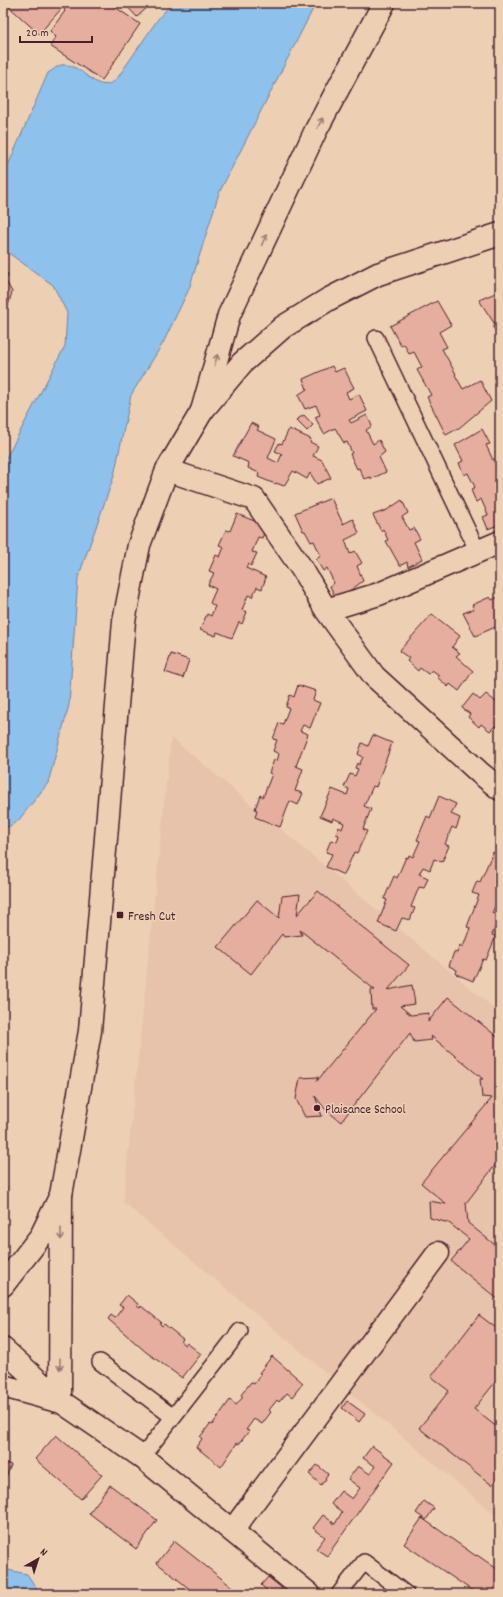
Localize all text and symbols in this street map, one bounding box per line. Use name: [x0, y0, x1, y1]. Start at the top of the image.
scale bar: [20, 18, 92, 44]
text: 20 m: [26, 25, 49, 42]
one-way arrow: [317, 117, 324, 129]
one-way arrow: [261, 234, 268, 246]
one-way arrow: [213, 354, 220, 367]
place label: Fresh Cut: [128, 908, 176, 927]
marker: Fresh Cut: [115, 910, 125, 920]
place label: Plaisance School: [325, 1101, 406, 1120]
marker: Plaisance School: [312, 1103, 322, 1113]
one-way arrow: [57, 1227, 65, 1240]
one-way arrow: [56, 1357, 64, 1370]
north arrow: [18, 1539, 58, 1579]
text: N: [36, 1545, 51, 1561]

